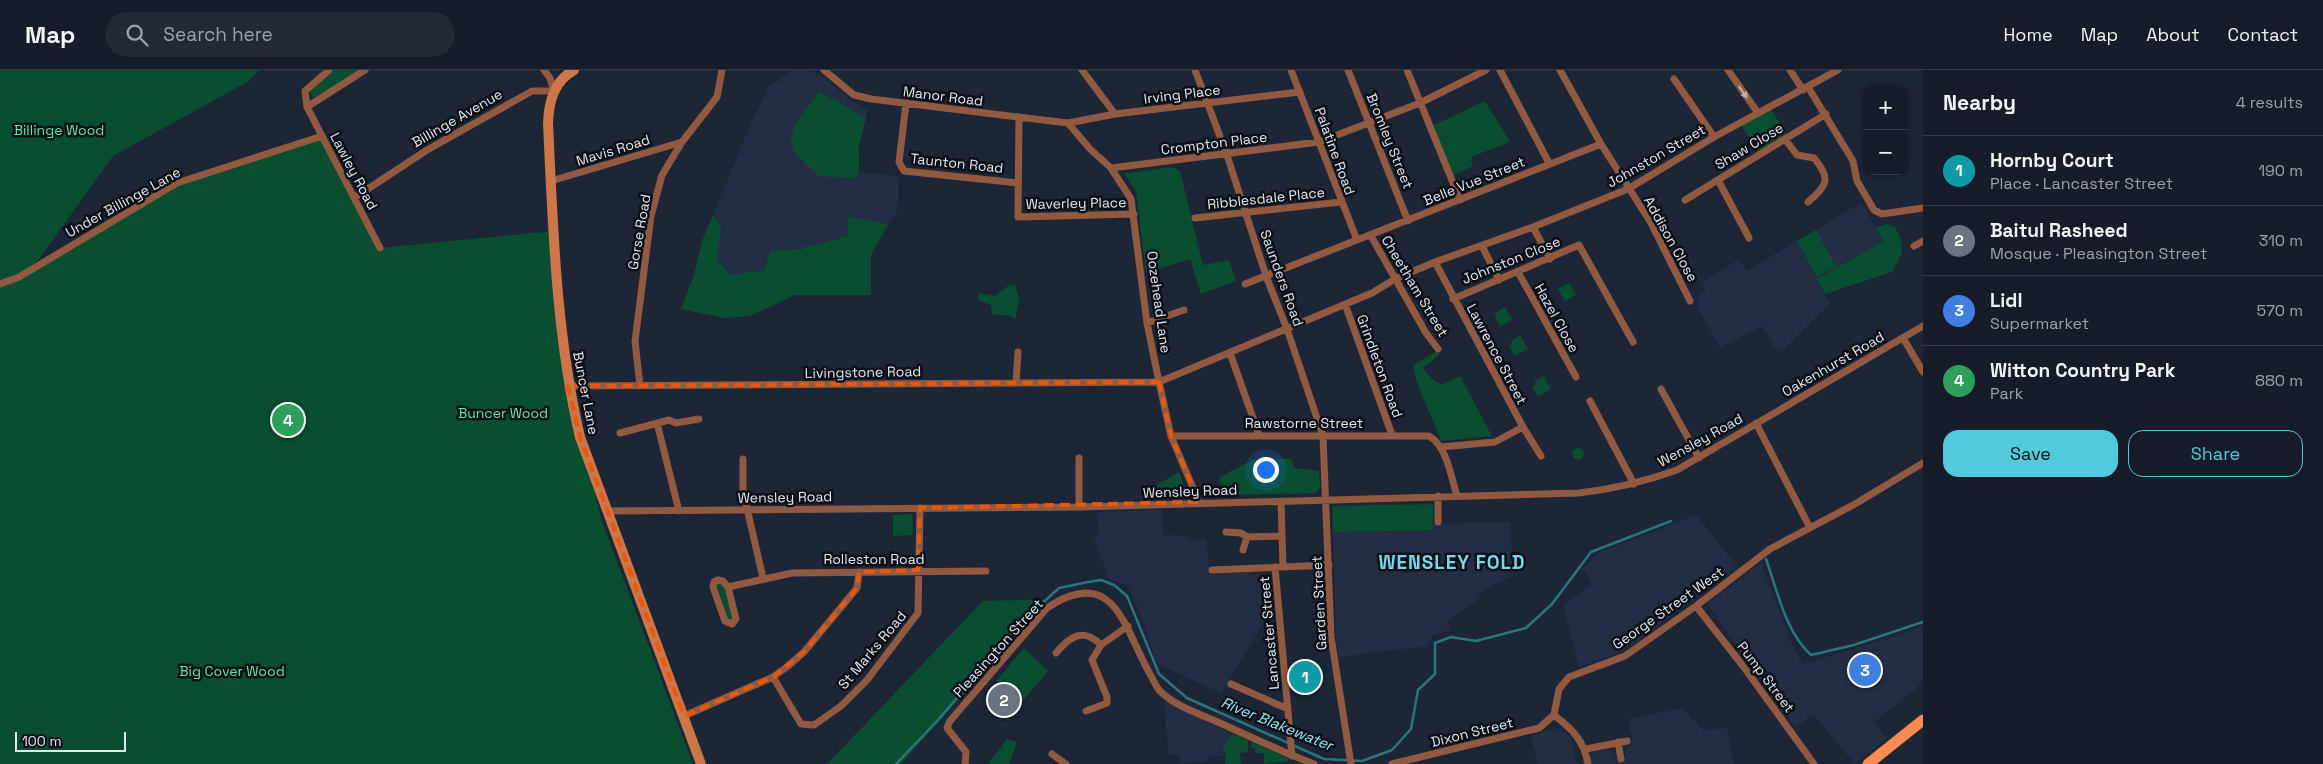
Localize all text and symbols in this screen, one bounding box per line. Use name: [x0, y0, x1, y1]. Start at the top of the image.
search box: [105, 12, 455, 57]
text: Map: [25, 19, 75, 50]
icon: search: [123, 21, 151, 49]
text: Search here: [163, 22, 273, 47]
text: Home: [2004, 23, 2053, 46]
text: Map: [2081, 23, 2118, 46]
text: About: [2146, 23, 2200, 46]
text: Contact: [2228, 23, 2298, 46]
street label: Irving Place: [1143, 80, 1221, 108]
street label: Manor Road: [902, 82, 984, 110]
street label: Billinge Avenue: [408, 85, 506, 151]
one-way arrow: [1738, 85, 1748, 98]
map controls: [1863, 85, 1908, 175]
button: +: [1863, 85, 1908, 130]
text: Nearby: [1943, 89, 2016, 116]
street label: Bromley Street: [1363, 91, 1417, 191]
text: 4 results: [2236, 92, 2303, 113]
street label: Palatine Road: [1311, 105, 1359, 197]
street label: Shaw Close: [1712, 119, 1786, 173]
park label: Billinge Wood: [14, 121, 104, 139]
street label: Johnston Street: [1604, 121, 1708, 191]
street label: Crompton Place: [1160, 128, 1268, 158]
street label: Lawley Road: [326, 129, 382, 213]
street label: Mavis Road: [574, 130, 652, 170]
button: −: [1863, 130, 1908, 175]
text: Hornby Court: [1990, 148, 2114, 173]
street label: Taunton Road: [910, 149, 1004, 177]
street label: Belle Vue Street: [1421, 152, 1527, 210]
text: 1: [1955, 160, 1963, 181]
text: 190 m: [2258, 160, 2303, 181]
street label: Under Billinge Lane: [62, 163, 184, 241]
text: Place · Lancaster Street: [1990, 173, 2173, 194]
street label: Ribblesdale Place: [1206, 183, 1326, 213]
street label: Gorse Road: [623, 193, 655, 271]
street label: Waverley Place: [1025, 193, 1127, 213]
street label: Addison Close: [1640, 193, 1702, 285]
text: Baitul Rasheed: [1990, 218, 2128, 243]
street label: Saunders Road: [1256, 227, 1308, 329]
text: 2: [1954, 230, 1964, 251]
text: 310 m: [2259, 230, 2303, 251]
street label: Cheetham Street: [1378, 232, 1452, 340]
street label: Johnston Close: [1459, 232, 1563, 288]
text: Mosque · Pleasington Street: [1990, 243, 2207, 264]
street label: Oozehead Lane: [1143, 250, 1175, 354]
street label: Hazel Close: [1531, 280, 1583, 356]
text: Lidl: [1990, 288, 2023, 313]
street label: Lawrence Street: [1463, 300, 1531, 408]
text: 3: [1954, 300, 1964, 321]
text: 570 m: [2257, 300, 2303, 321]
street label: Grindleton Road: [1353, 312, 1407, 420]
text: Supermarket: [1990, 313, 2089, 334]
street label: Oakenhurst Road: [1779, 327, 1887, 401]
street label: Buncer Lane: [569, 350, 603, 436]
text: Witton Country Park: [1990, 358, 2175, 383]
street label: Livingstone Road: [805, 362, 921, 382]
text: 4: [1954, 370, 1964, 391]
text: 880 m: [2255, 370, 2303, 391]
text: Park: [1990, 383, 2023, 404]
pin: 4: [272, 401, 304, 439]
park label: Buncer Wood: [458, 404, 548, 422]
street label: Wensley Road: [1654, 409, 1746, 471]
street label: Rawstorne Street: [1245, 414, 1363, 432]
button: Save: [1943, 430, 2118, 477]
button: Share: [2128, 430, 2303, 477]
your location: [1253, 457, 1279, 483]
street label: Wensley Road: [1142, 480, 1238, 502]
street label: Wensley Road: [738, 487, 832, 507]
street label: Rolleston Road: [823, 550, 925, 568]
district label: WENSLEY FOLD: [1379, 550, 1525, 575]
street label: Garden Street: [1308, 555, 1330, 651]
street label: George Street West: [1609, 563, 1727, 653]
street label: Lancaster Street: [1255, 575, 1283, 691]
street label: Pleasington Street: [949, 595, 1047, 701]
street label: St Marks Road: [834, 607, 910, 693]
street label: Pump Street: [1733, 638, 1799, 716]
pin: 3: [1849, 651, 1881, 689]
pin: 1: [1289, 658, 1321, 696]
park label: Big Cover Wood: [179, 662, 285, 680]
pin: 2: [988, 681, 1020, 719]
water label: River Blakewater: [1218, 692, 1337, 755]
street label: Dixon Street: [1429, 713, 1515, 751]
scale bar: [15, 729, 126, 752]
text: 100 m: [22, 732, 61, 750]

